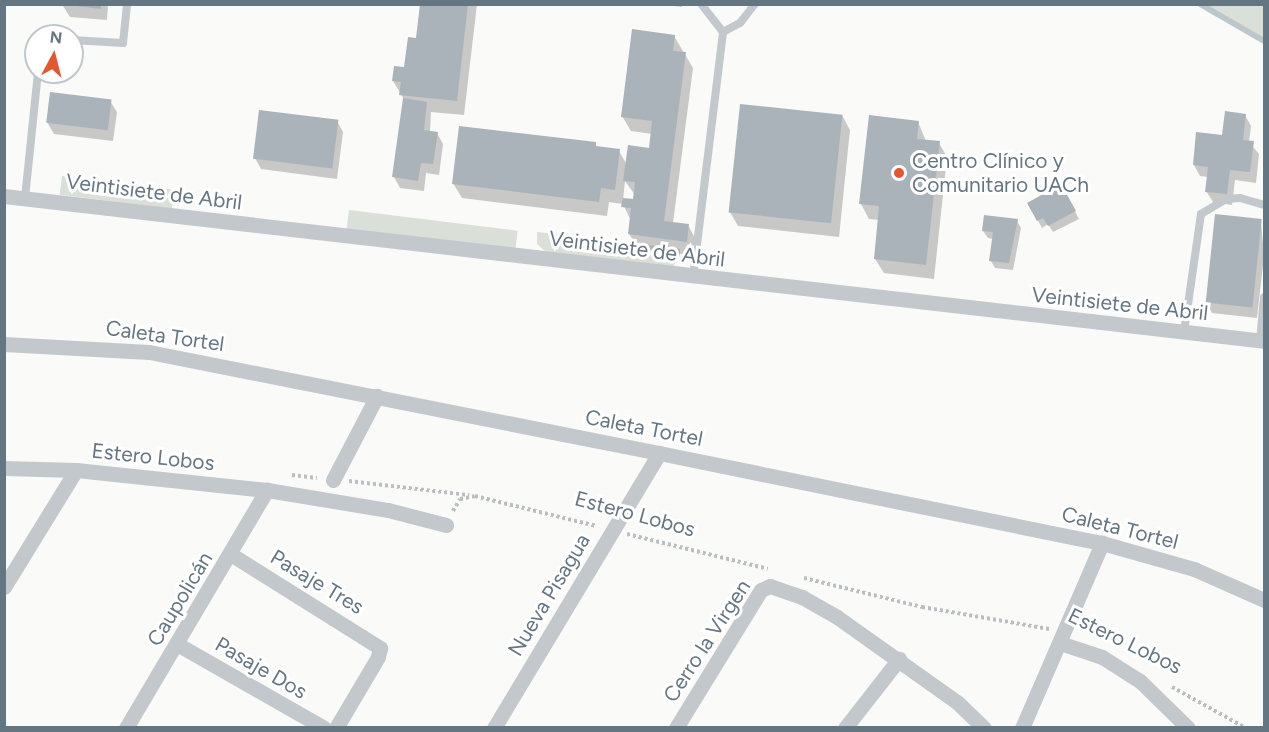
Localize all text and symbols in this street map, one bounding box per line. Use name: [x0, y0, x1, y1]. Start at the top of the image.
north arrow: [24, 24, 84, 84]
text: N: [49, 27, 63, 48]
place label: Centro Clínico y Comunitario UACh: [912, 148, 1089, 198]
marker: Centro Clínico y Comunitario UACh: [890, 164, 908, 182]
street label: Veintisiete de Abril: [64, 169, 244, 215]
street label: Veintisiete de Abril: [547, 226, 727, 272]
street label: Veintisiete de Abril: [1031, 282, 1209, 326]
street label: Caleta Tortel: [104, 315, 226, 357]
street label: Caleta Tortel: [583, 404, 705, 452]
street label: Estero Lobos: [90, 438, 216, 476]
street label: Estero Lobos: [572, 486, 698, 542]
street label: Caleta Tortel: [1059, 501, 1181, 555]
street label: Nueva Pisagua: [503, 529, 595, 661]
street label: Pasaje Tres: [266, 544, 368, 620]
street label: Caupolicán: [142, 547, 218, 651]
street label: Cerro la Virgen: [658, 575, 756, 707]
street label: Estero Lobos: [1064, 603, 1186, 679]
street label: Pasaje Dos: [211, 632, 311, 704]

